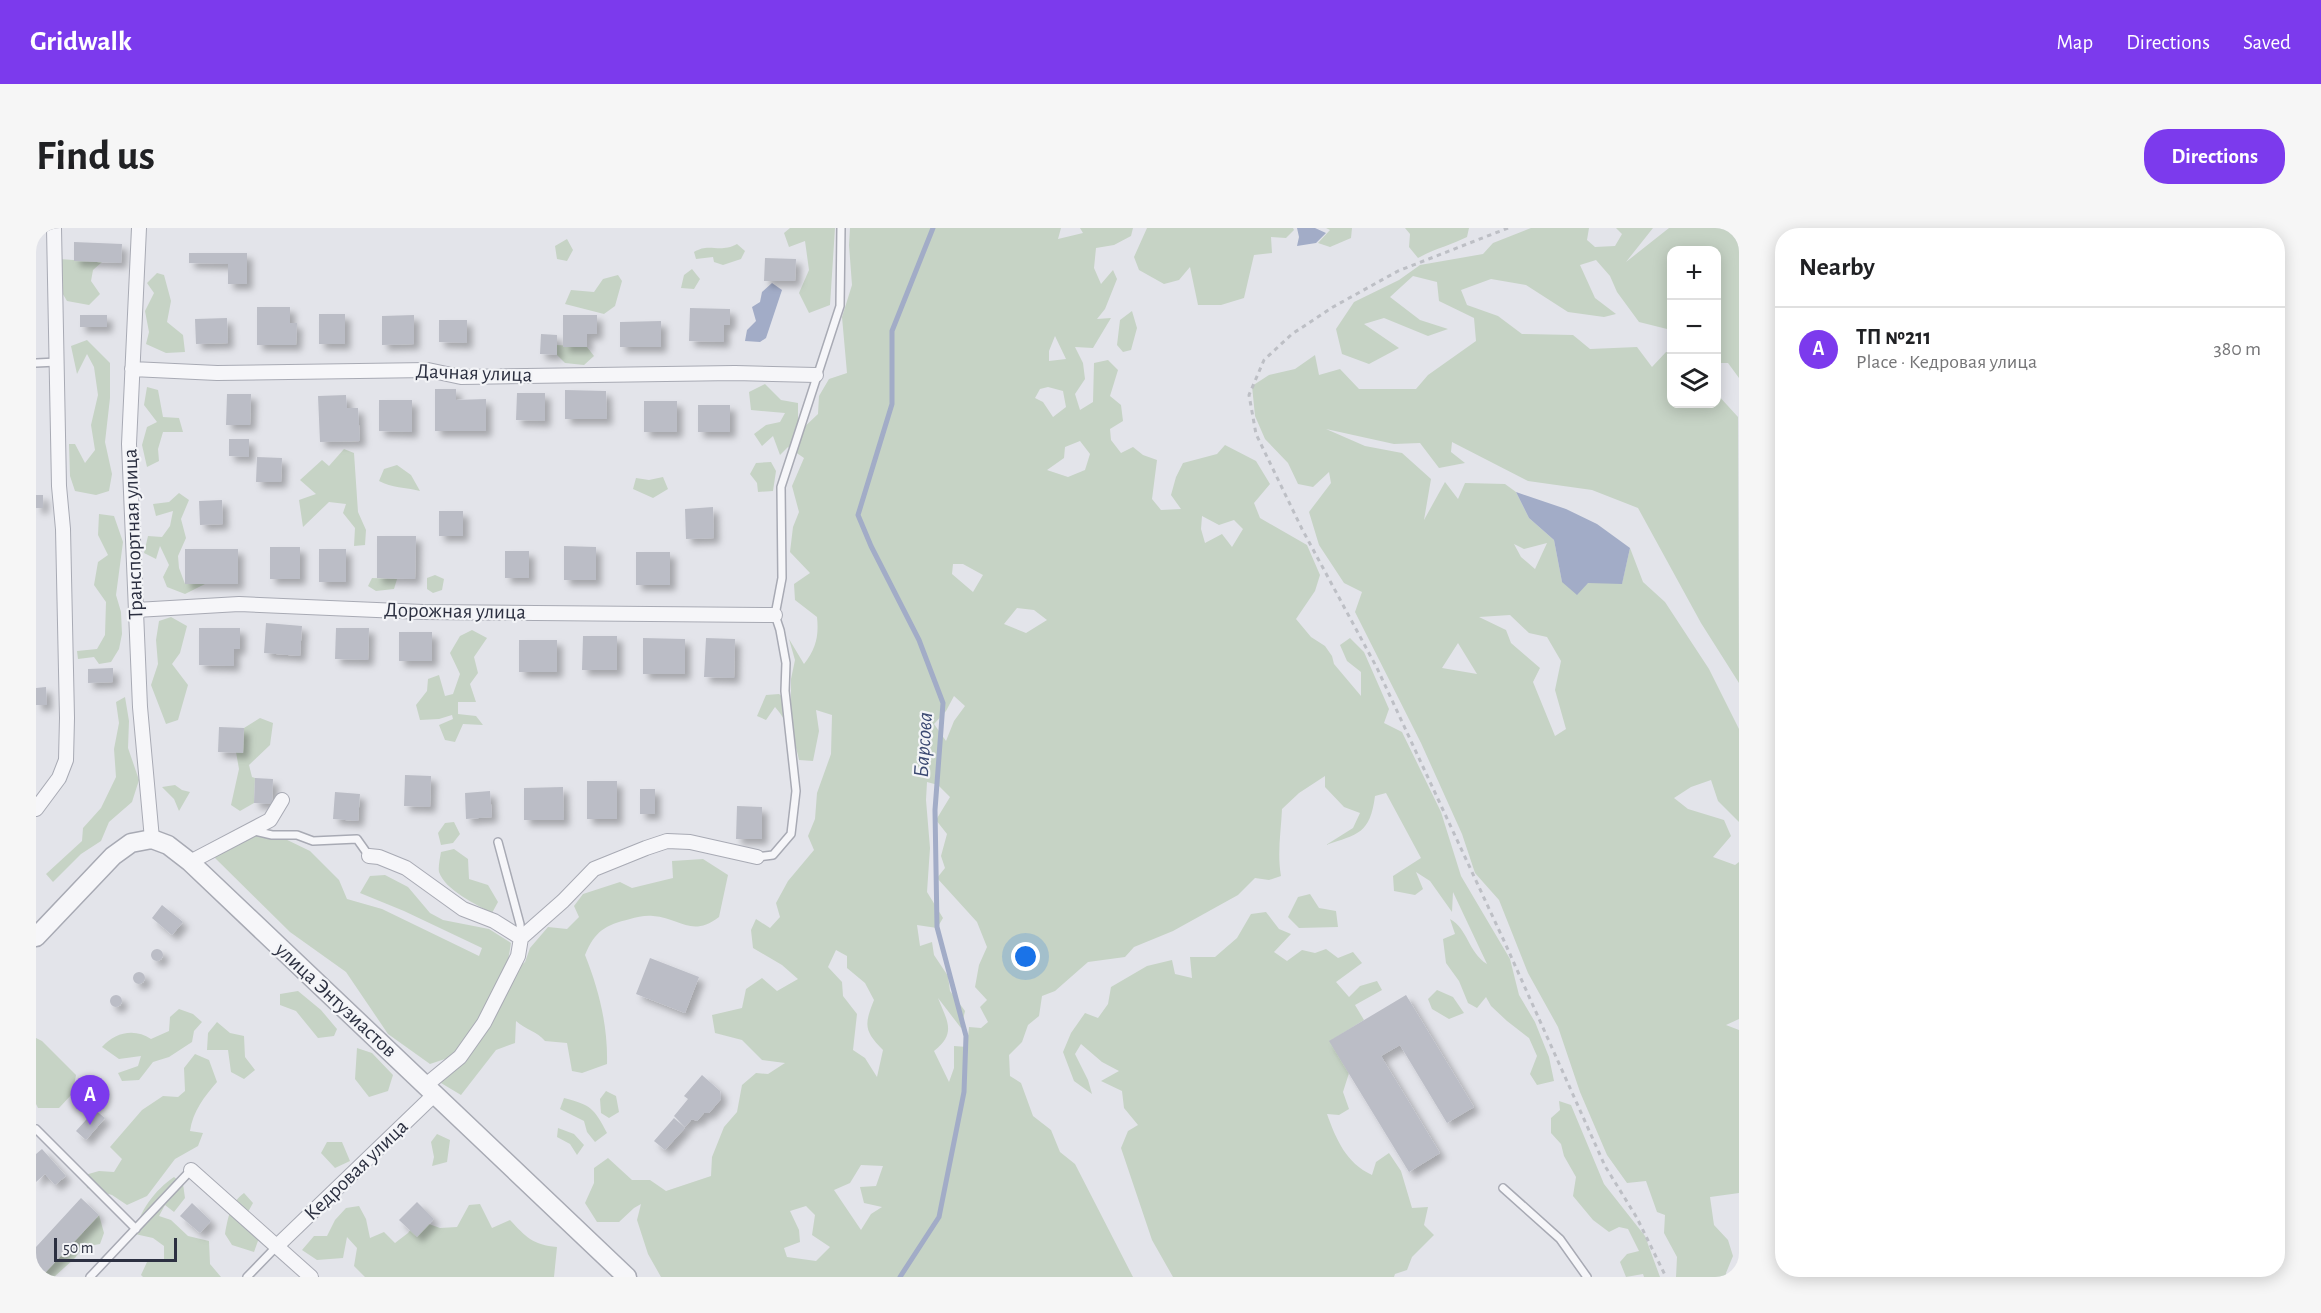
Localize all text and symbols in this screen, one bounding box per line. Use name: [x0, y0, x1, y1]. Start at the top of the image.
text: Gridwalk: [30, 28, 132, 56]
text: Map: [2057, 32, 2093, 53]
text: Directions: [2126, 32, 2210, 53]
text: Saved: [2243, 32, 2291, 53]
button: Directions: [2144, 129, 2285, 184]
text: Find us: [36, 135, 155, 177]
map controls: [1667, 246, 1721, 408]
button: +: [1667, 246, 1721, 300]
text: Nearby: [1799, 254, 1875, 280]
button: −: [1667, 300, 1721, 354]
text: ТП №211: [1856, 326, 1931, 348]
text: A: [1813, 339, 1825, 359]
text: 380 m: [2213, 339, 2261, 359]
text: Place · Кедровая улица: [1856, 352, 2037, 372]
button: layers: [1667, 354, 1721, 408]
street label: Дачная улица: [415, 360, 533, 386]
street label: Транспортная улица: [120, 448, 146, 620]
street label: Дорожная улица: [384, 599, 526, 623]
water label: Барсова: [910, 711, 937, 779]
street label: улица Энтузиастов: [270, 938, 401, 1061]
your location: [1011, 942, 1040, 971]
pin: A: [70, 1076, 110, 1125]
street label: Кедровая улица: [300, 1115, 412, 1224]
scale bar: [54, 1235, 177, 1262]
text: 50 m: [63, 1240, 94, 1256]

